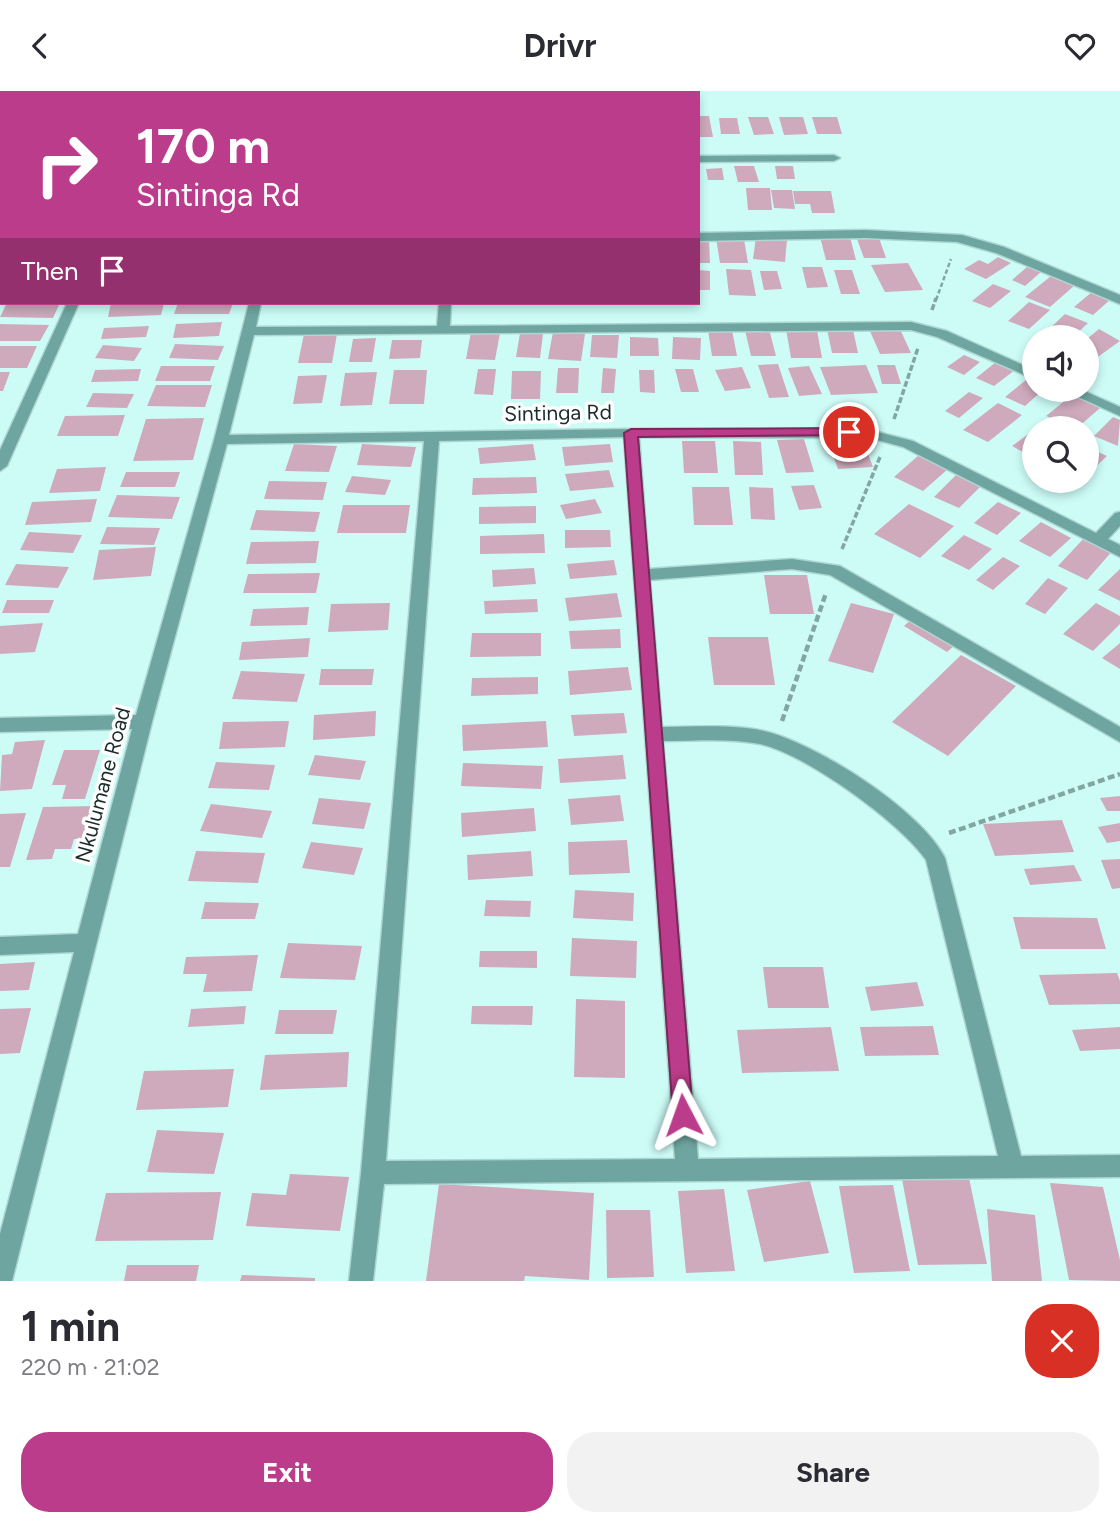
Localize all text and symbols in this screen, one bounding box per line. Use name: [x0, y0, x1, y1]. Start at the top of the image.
icon: back: [21, 27, 59, 65]
text: Drivr: [524, 27, 596, 65]
icon: heart: [1061, 27, 1099, 65]
text: 170 m: [136, 116, 270, 175]
icon: right: [21, 119, 112, 210]
text: Sintinga Rd: [136, 176, 300, 214]
icon: arrive: [93, 252, 131, 290]
text: Then: [21, 255, 79, 287]
map controls: [1022, 325, 1099, 493]
button: sound: [1022, 325, 1099, 402]
street label: Sintinga Rd: [504, 399, 612, 426]
pin: [819, 402, 879, 462]
icon: arrive: [830, 413, 868, 451]
button: search: [1022, 416, 1099, 493]
street label: Nkulumane Road: [70, 704, 135, 865]
position arrow: [646, 1078, 720, 1152]
text: 1 min: [21, 1301, 120, 1352]
button: close: [1025, 1304, 1099, 1378]
text: 220 m · 21:02: [21, 1353, 160, 1381]
button: Exit: [21, 1432, 553, 1512]
button: Share: [567, 1432, 1099, 1512]

